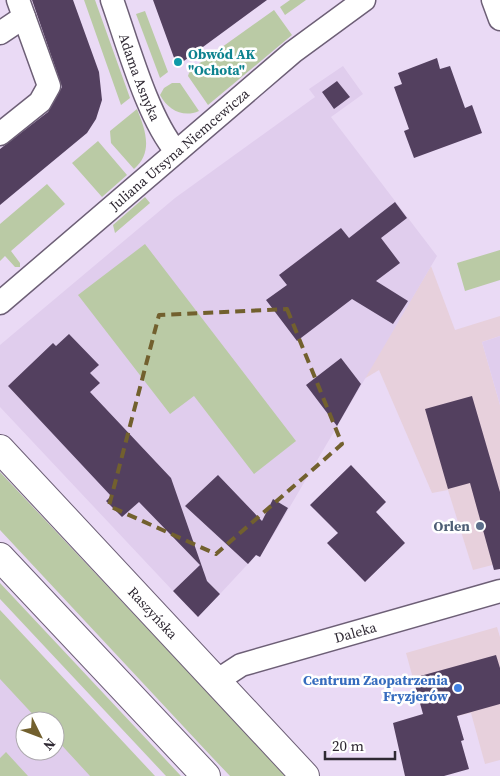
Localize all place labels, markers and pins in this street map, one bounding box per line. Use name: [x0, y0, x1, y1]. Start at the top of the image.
place label: Obwód AK "Ochota": [188, 44, 256, 80]
marker: Obwód AK "Ochota": [172, 56, 184, 68]
place label: Orlen: [434, 516, 470, 536]
marker: Orlen: [474, 520, 486, 532]
place label: Centrum Zaopatrzenia Fryzjerów: [303, 670, 449, 706]
marker: Centrum Zaopatrzenia Fryzjerów: [452, 682, 464, 694]

